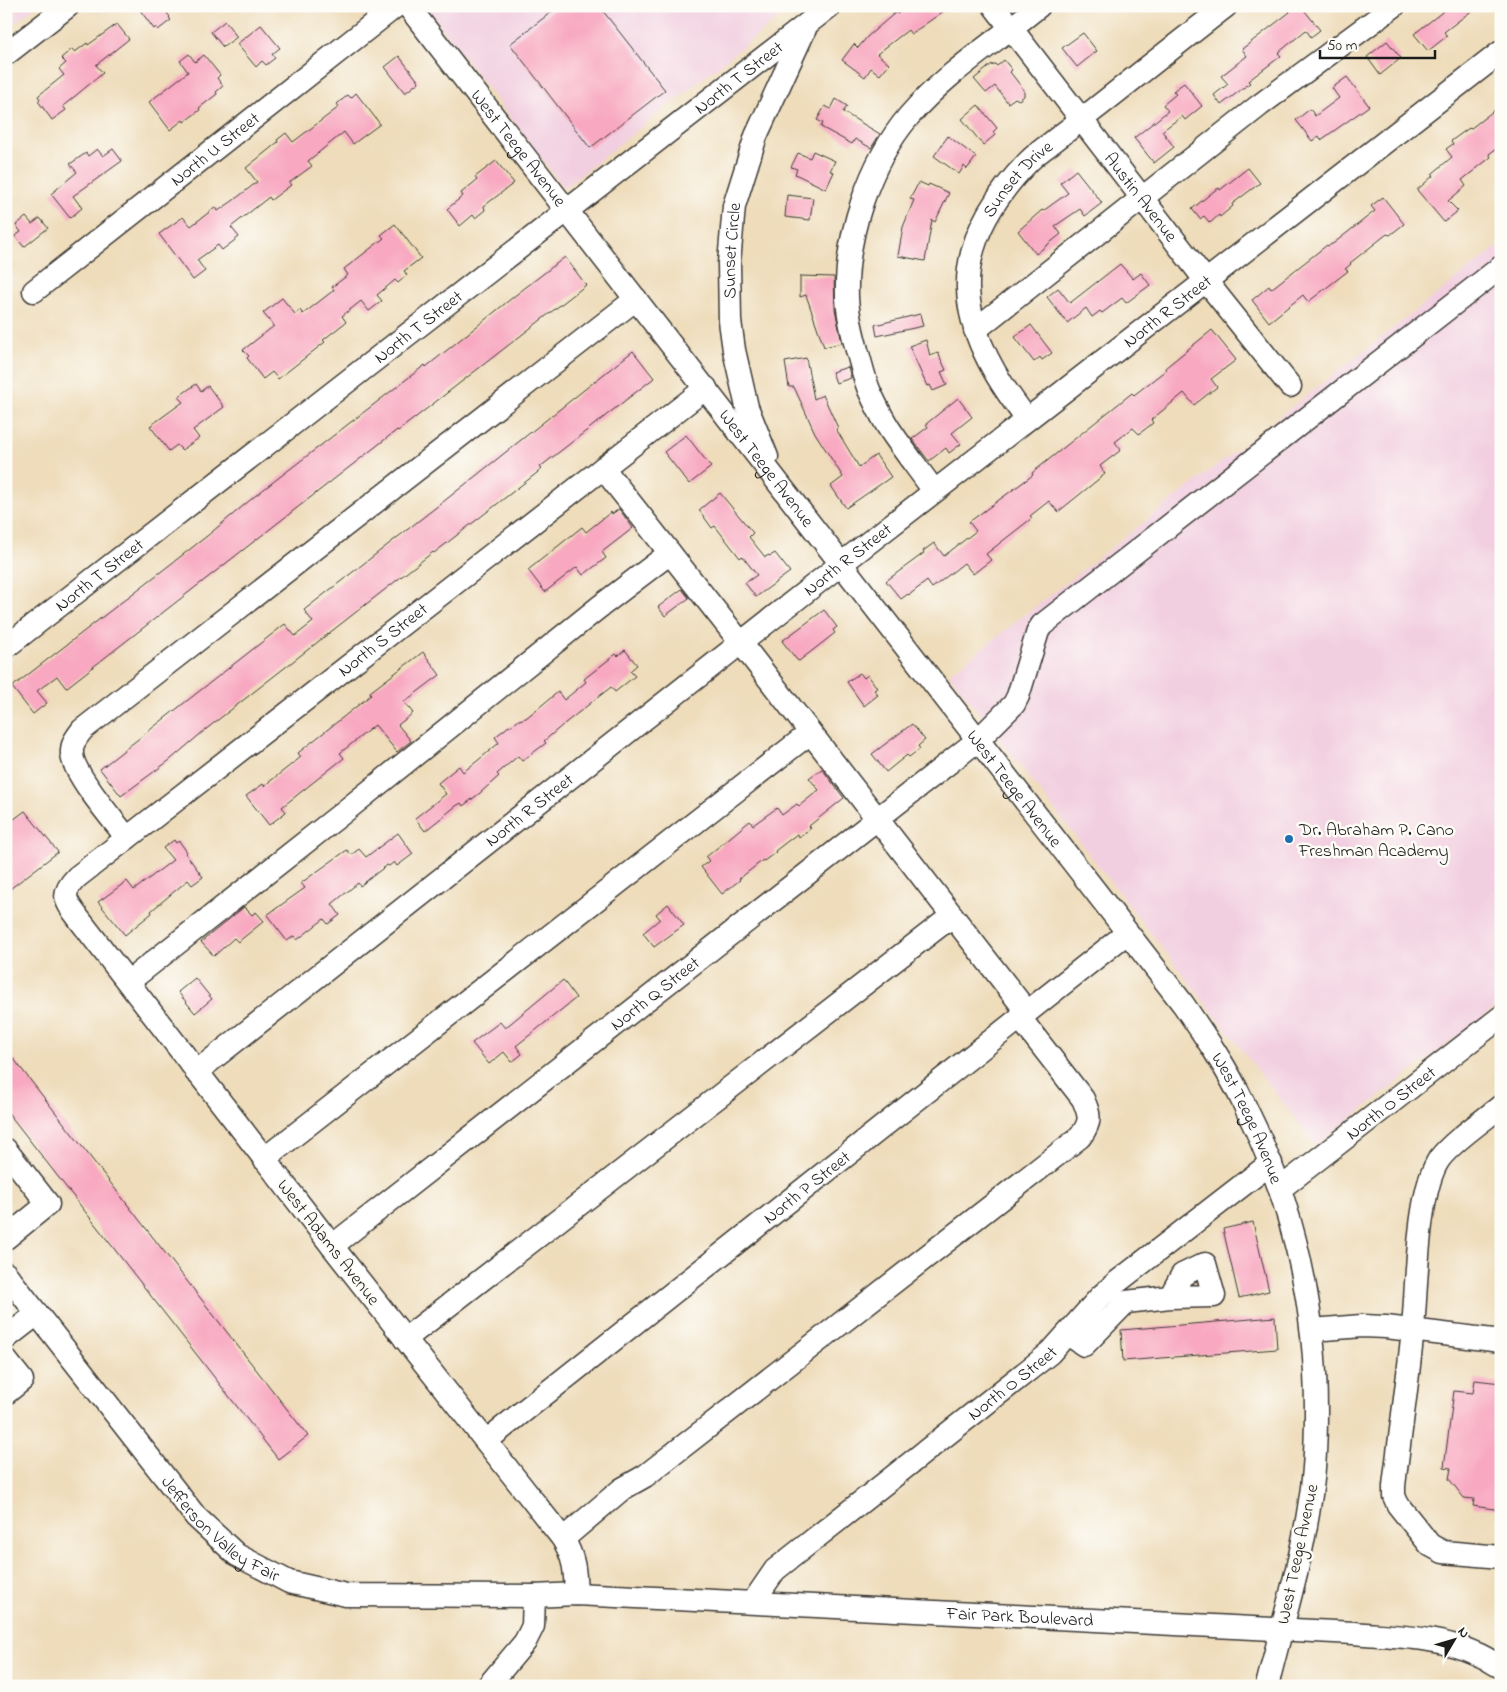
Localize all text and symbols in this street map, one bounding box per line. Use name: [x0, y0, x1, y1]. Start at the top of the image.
scale bar: [1320, 28, 1434, 60]
text: 50 m: [1327, 35, 1358, 57]
street label: North T Street: [690, 36, 790, 122]
street label: West Teege Avenue: [463, 85, 572, 214]
street label: North U Street: [166, 107, 266, 194]
street label: Sunset Drive: [977, 134, 1060, 223]
street label: Austin Avenue: [1097, 148, 1183, 249]
street label: Sunset Circle: [718, 201, 749, 299]
street label: North R Street: [1119, 270, 1218, 355]
street label: North T Street: [369, 285, 469, 371]
street label: West Teege Avenue: [711, 405, 820, 534]
street label: North R Street: [799, 518, 898, 604]
street label: North T Street: [50, 533, 150, 619]
street label: North S Street: [333, 598, 434, 684]
street label: West Teege Avenue: [959, 725, 1068, 855]
street label: North R Street: [481, 768, 580, 854]
place label: Dr. Abraham P. Cano Freshman Academy: [1298, 818, 1454, 865]
marker: Dr. Abraham P. Cano Freshman Academy: [1283, 833, 1295, 845]
street label: North Q Street: [606, 951, 706, 1038]
street label: West Teege Avenue: [1203, 1048, 1288, 1189]
street label: North O Street: [1341, 1061, 1443, 1148]
street label: North P Street: [758, 1146, 857, 1231]
street label: West Adams Avenue: [270, 1175, 386, 1313]
street label: North O Street: [963, 1341, 1065, 1428]
street label: Jefferson Valley Fair: [154, 1471, 284, 1590]
street label: West Teege Avenue: [1271, 1481, 1328, 1627]
street label: Fair Park Boulevard: [945, 1602, 1094, 1635]
north arrow: [1430, 1614, 1480, 1664]
text: N: [1452, 1623, 1474, 1643]

